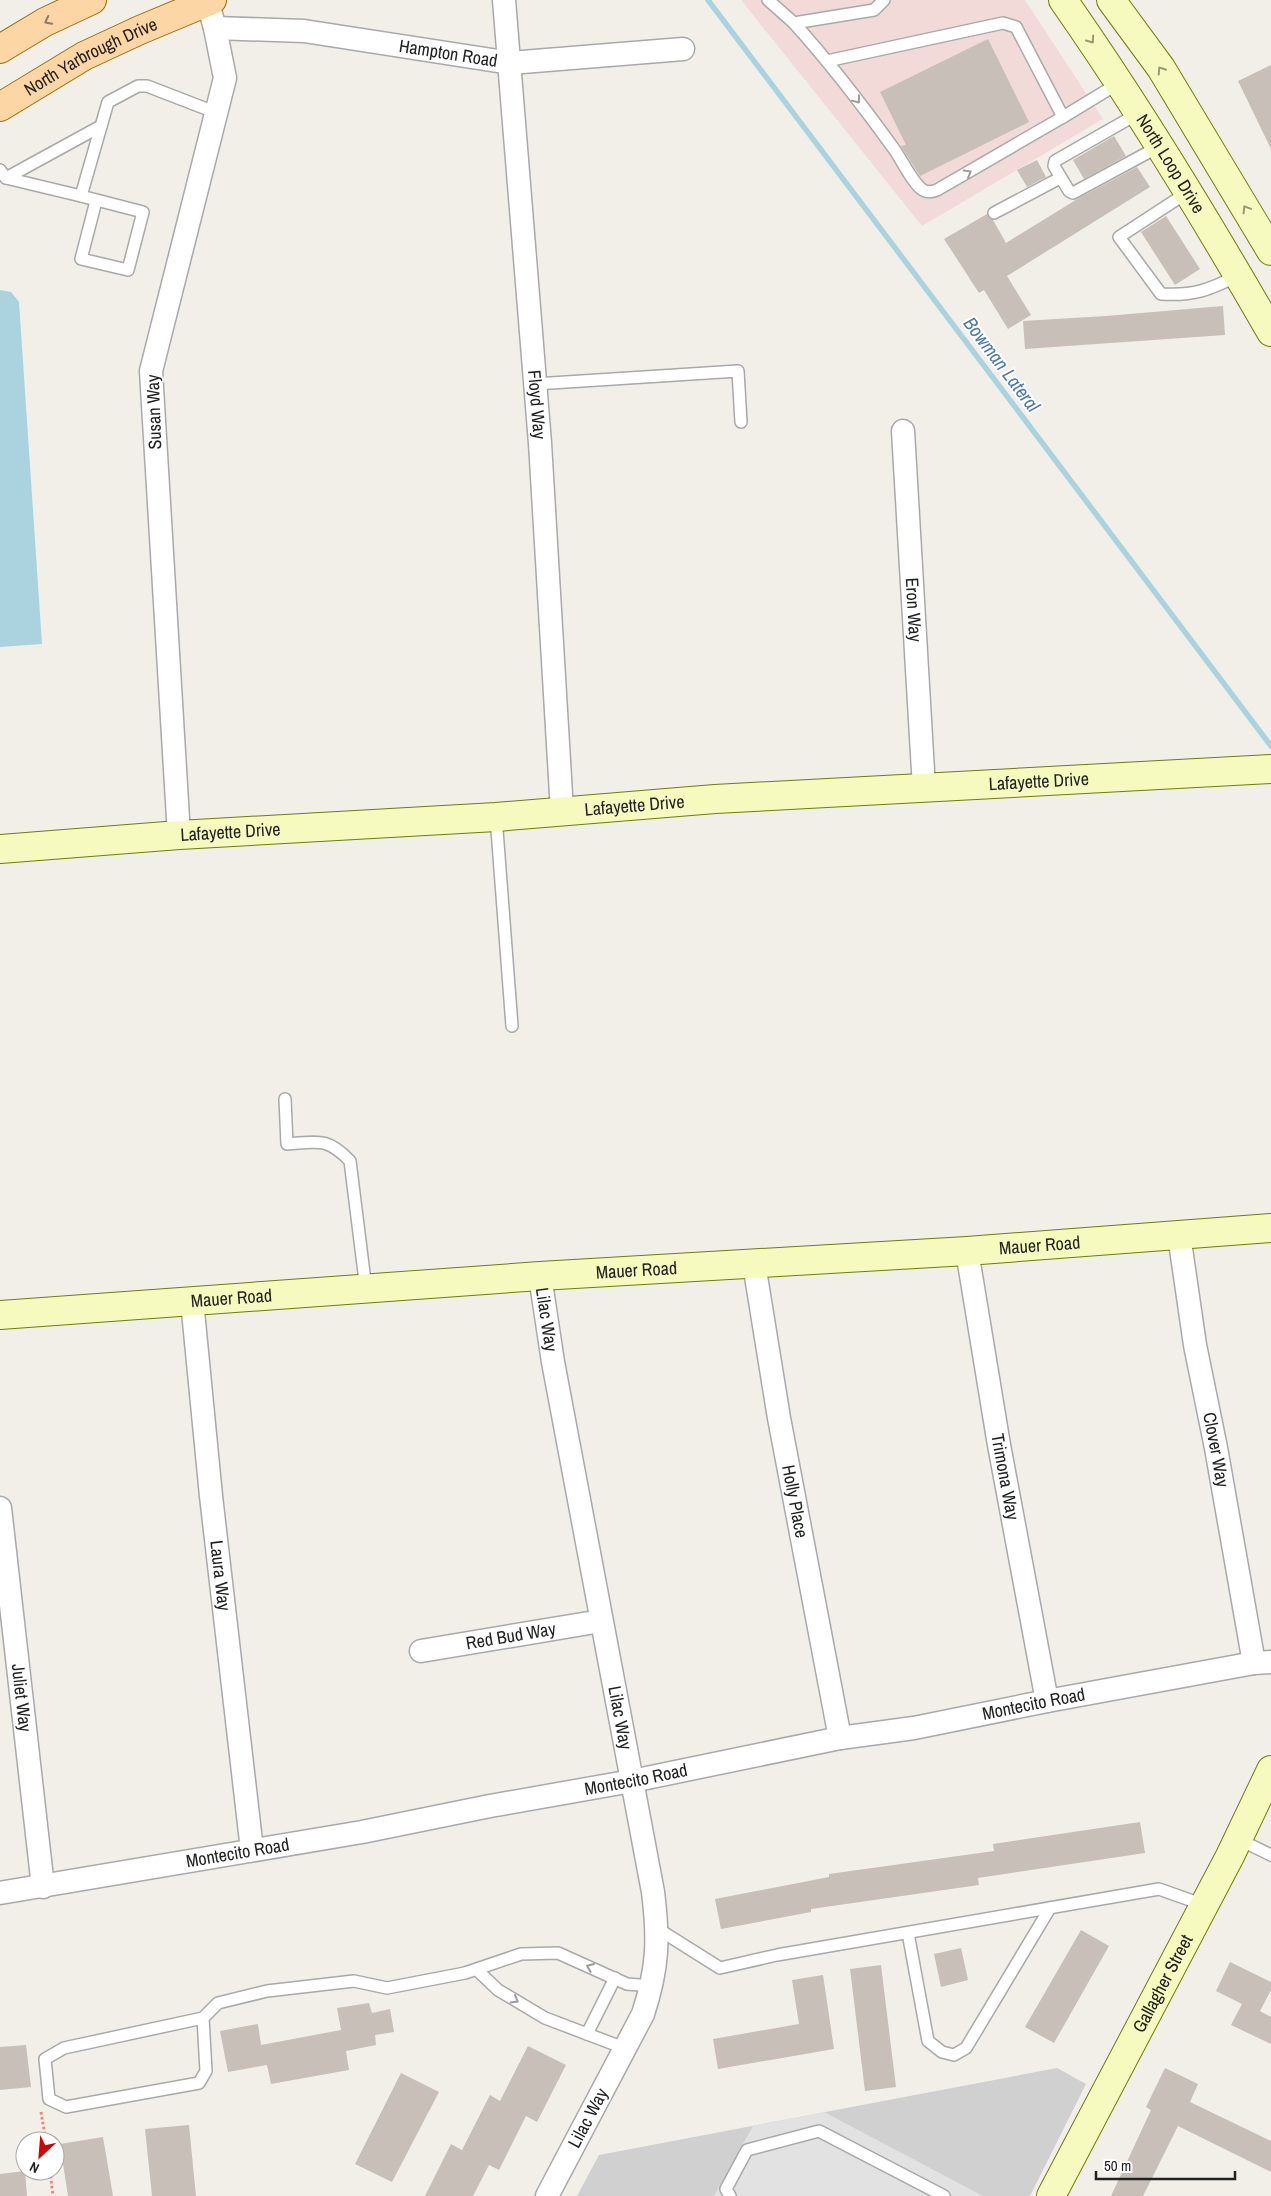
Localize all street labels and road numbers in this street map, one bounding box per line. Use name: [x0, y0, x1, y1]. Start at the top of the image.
street label: North Yarbrough Drive: [19, 11, 161, 102]
street label: Hampton Road: [397, 33, 499, 73]
street label: North Loop Drive: [1131, 109, 1211, 218]
street label: Floyd Way: [522, 369, 553, 441]
street label: Susan Way: [140, 374, 167, 450]
street label: Eron Way: [900, 577, 928, 643]
street label: Lafayette Drive: [988, 766, 1089, 796]
street label: Lafayette Drive: [583, 789, 685, 822]
street label: Lafayette Drive: [180, 816, 281, 847]
street label: Mauer Road: [998, 1229, 1081, 1261]
street label: Mauer Road: [595, 1255, 678, 1285]
street label: Mauer Road: [190, 1282, 273, 1313]
street label: Lilac Way: [530, 1286, 564, 1354]
street label: Clover Way: [1197, 1410, 1236, 1490]
street label: Trimona Way: [985, 1432, 1026, 1523]
street label: Holly Place: [776, 1463, 815, 1540]
street label: Laura Way: [204, 1539, 237, 1613]
street label: Red Bud Way: [464, 1616, 558, 1655]
street label: Juliet Way: [6, 1662, 38, 1734]
street label: Montecito Road: [980, 1681, 1087, 1726]
street label: Lilac Way: [602, 1684, 639, 1752]
street label: Montecito Road: [582, 1757, 690, 1801]
street label: Montecito Road: [184, 1831, 291, 1873]
street label: Gallagher Street: [1126, 1930, 1198, 2037]
street label: Lilac Way: [561, 2083, 614, 2152]

